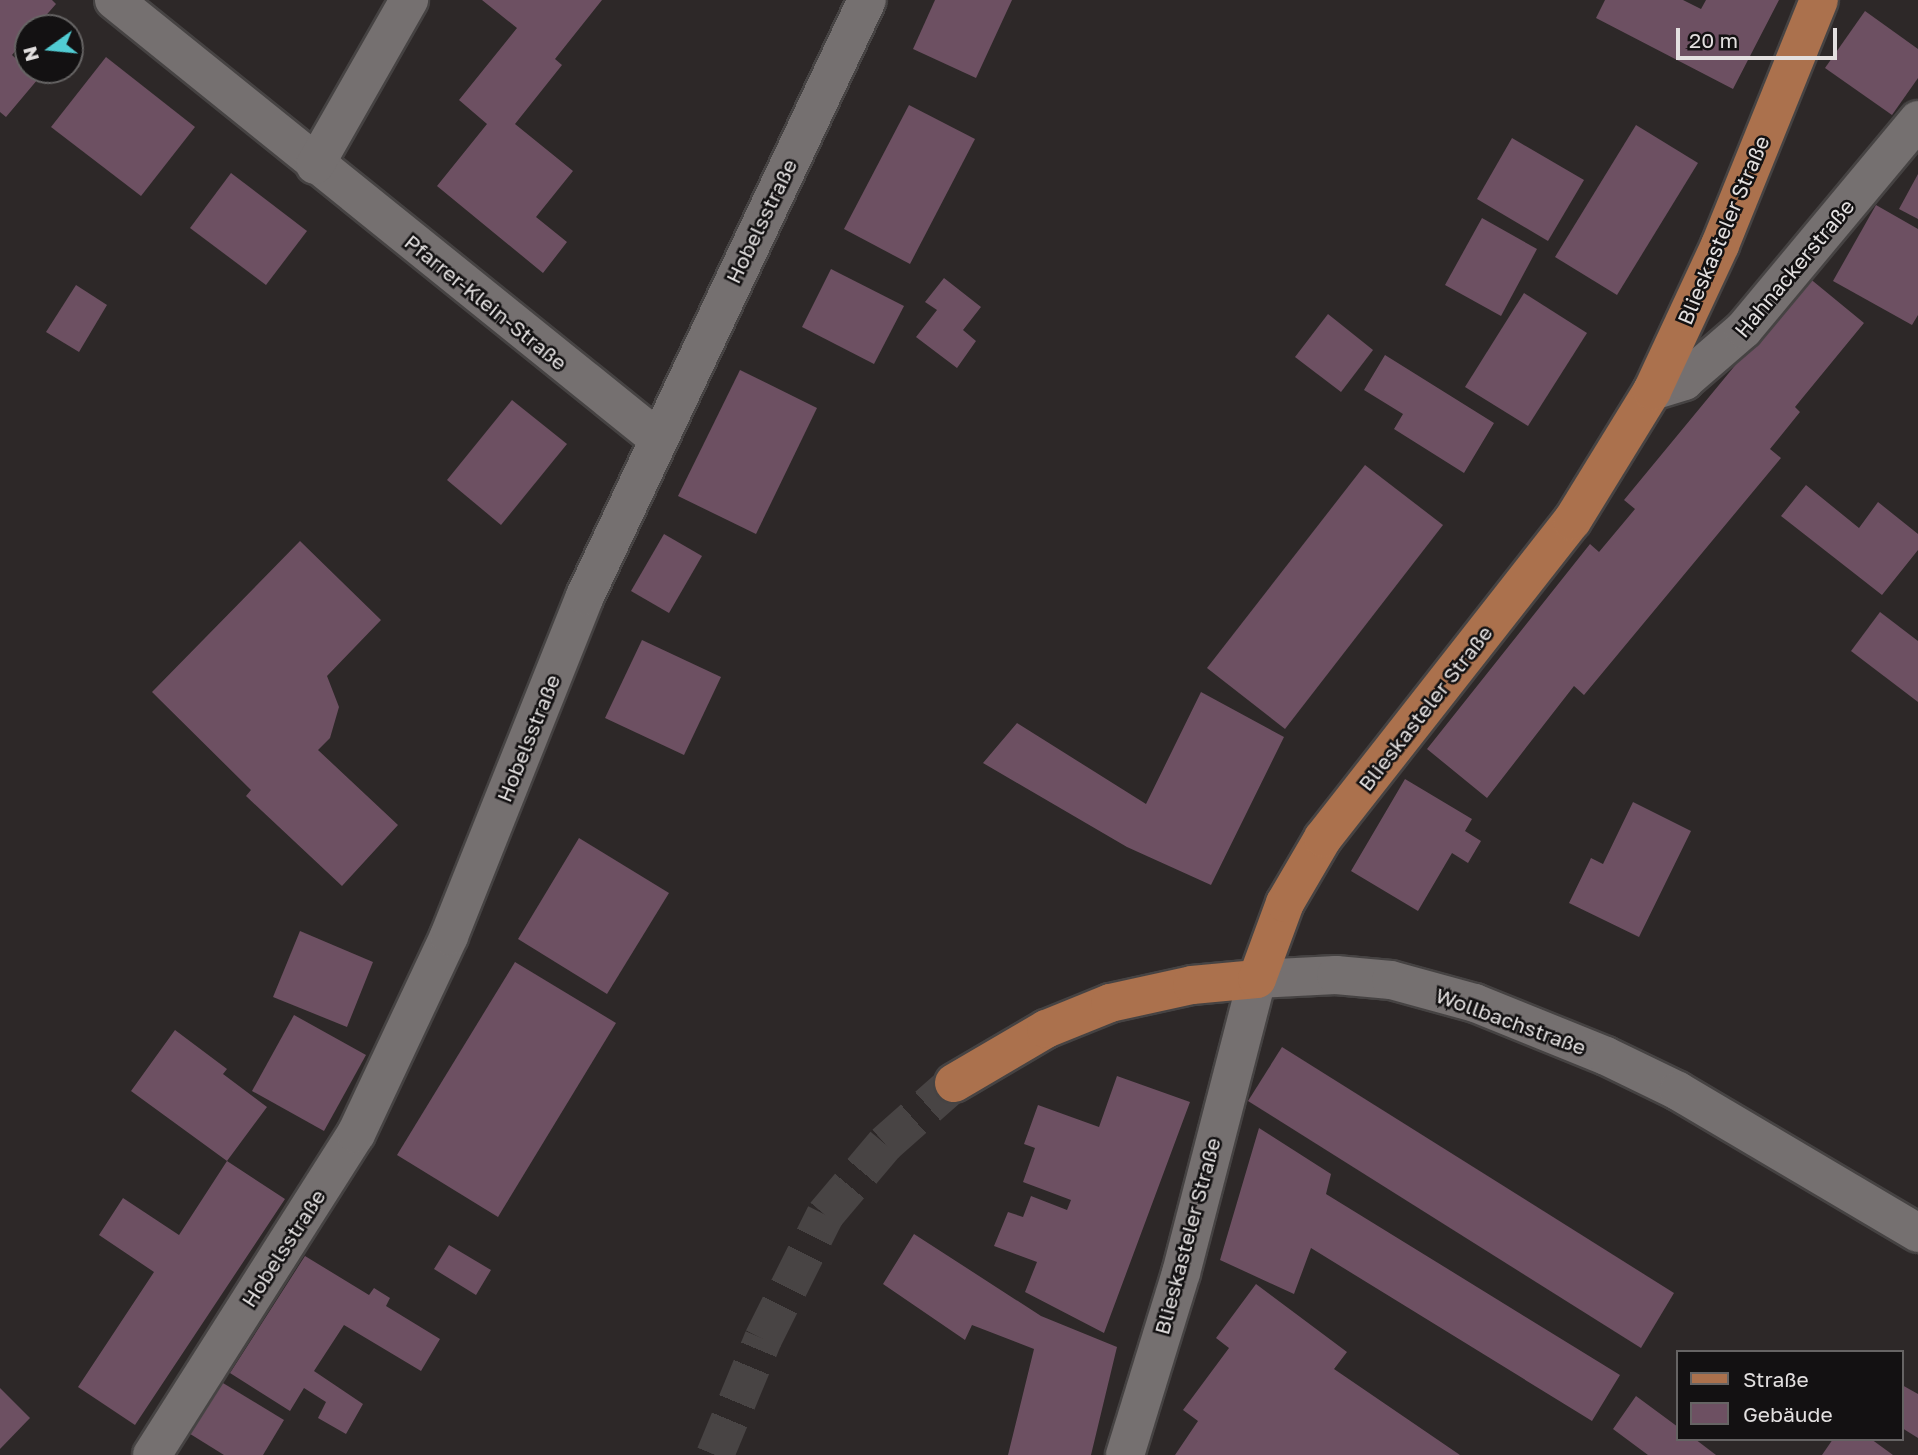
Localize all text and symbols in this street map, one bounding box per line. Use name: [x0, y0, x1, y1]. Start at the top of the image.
north arrow: [14, 14, 84, 84]
scale bar: [1680, 14, 1841, 58]
text: 20 m: [1689, 27, 1738, 53]
text: N: [17, 44, 43, 64]
street label: Blieskasteler Straße: [1672, 132, 1774, 328]
street label: Hobelsstraße: [720, 155, 802, 287]
street label: Hahnackerstraße: [1729, 194, 1859, 342]
street label: Pfarrer-Klein-Straße: [400, 229, 572, 375]
street label: Blieskasteler Straße: [1353, 620, 1497, 796]
street label: Hobelsstraße: [491, 671, 565, 805]
street label: Wollbachstraße: [1432, 982, 1590, 1060]
street label: Blieskasteler Straße: [1149, 1135, 1225, 1337]
street label: Hobelsstraße: [236, 1184, 330, 1312]
legend: [1676, 1350, 1904, 1441]
text: Straße: [1743, 1366, 1809, 1392]
text: Gebäude: [1743, 1401, 1833, 1427]

